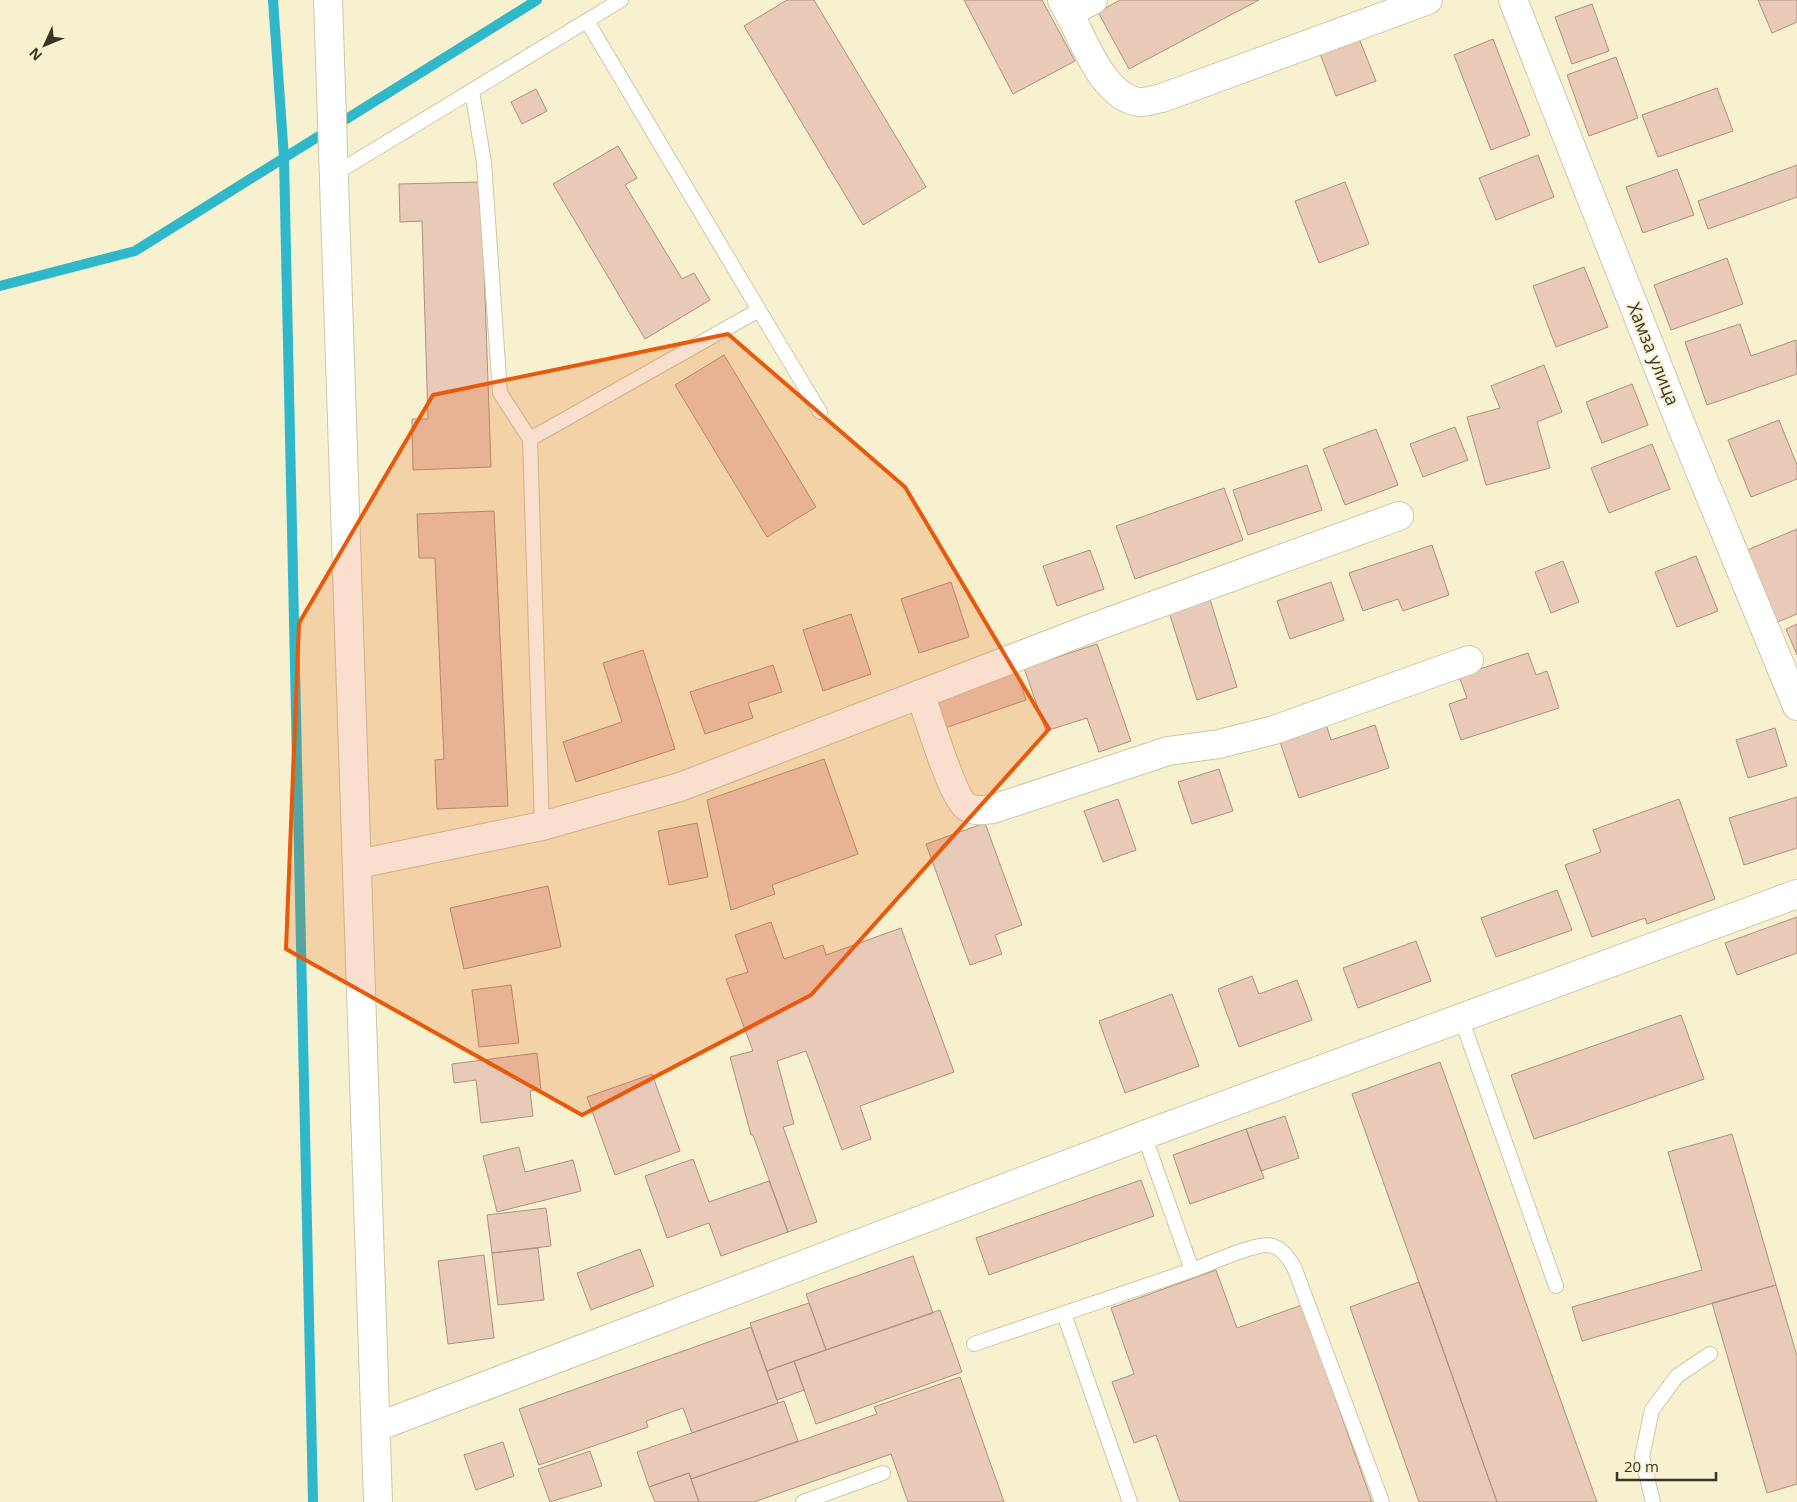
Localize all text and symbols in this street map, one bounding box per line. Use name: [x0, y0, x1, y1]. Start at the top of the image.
north arrow: [20, 20, 70, 70]
text: N: [24, 44, 46, 65]
street label: Хамза улица: [1622, 299, 1685, 409]
scale bar: [1617, 1450, 1716, 1482]
text: 20 m: [1624, 1456, 1659, 1476]

